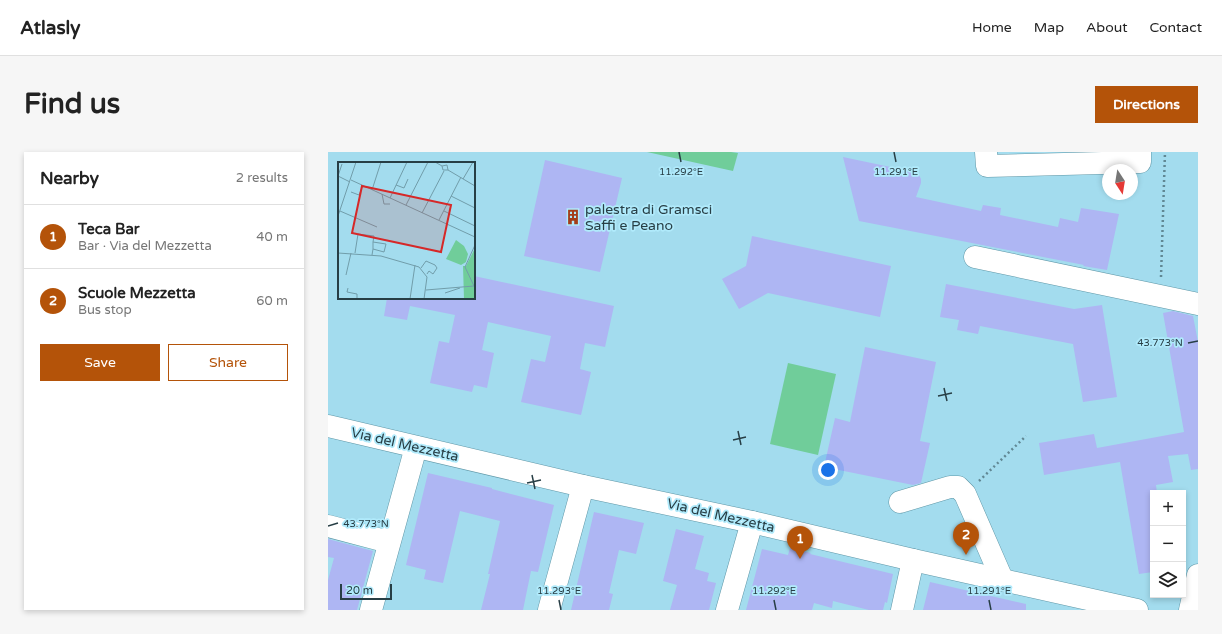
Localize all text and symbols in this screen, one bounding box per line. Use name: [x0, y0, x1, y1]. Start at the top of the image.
text: Atlasly: [20, 17, 80, 39]
text: Home: [972, 19, 1012, 36]
text: Map: [1034, 19, 1064, 36]
text: About: [1086, 19, 1128, 36]
text: Contact: [1150, 19, 1202, 36]
button: Directions: [1095, 86, 1198, 123]
text: Find us: [24, 87, 120, 121]
inset map: [338, 162, 475, 299]
north arrow: [1102, 164, 1138, 200]
text: 11.292°E: [659, 166, 703, 178]
text: 11.291°E: [874, 166, 918, 178]
text: Nearby: [40, 168, 99, 189]
text: 2 results: [236, 170, 288, 186]
place label: palestra di Gramsci Saffi e Peano: [585, 201, 712, 234]
building icon: palestra di Gramsci Saffi e Peano: [564, 208, 582, 226]
text: Teca Bar: [78, 220, 140, 238]
text: 1: [49, 229, 57, 245]
text: 40 m: [256, 229, 288, 245]
text: Bar · Via del Mezzetta: [78, 238, 212, 254]
text: Scuole Mezzetta: [78, 284, 196, 302]
text: 2: [49, 293, 57, 309]
text: 60 m: [256, 293, 288, 309]
text: Bus stop: [78, 302, 132, 318]
text: 43.773°N: [1137, 337, 1183, 349]
button: Save: [40, 344, 160, 381]
button: Share: [168, 344, 288, 381]
street label: Via del Mezzetta: [349, 424, 460, 465]
your location: [818, 460, 838, 480]
map controls: [1150, 490, 1186, 598]
button: +: [1150, 490, 1186, 526]
street label: Via del Mezzetta: [665, 495, 776, 536]
text: 43.773°N: [343, 518, 389, 530]
pin: 2: [953, 522, 979, 555]
pin: 1: [787, 526, 813, 559]
button: −: [1150, 526, 1186, 562]
button: layers: [1150, 562, 1186, 598]
scale bar: [340, 582, 392, 601]
text: 20 m: [346, 584, 373, 597]
text: 11.293°E: [537, 585, 581, 597]
text: 11.292°E: [752, 585, 796, 597]
text: 11.291°E: [967, 585, 1011, 597]

